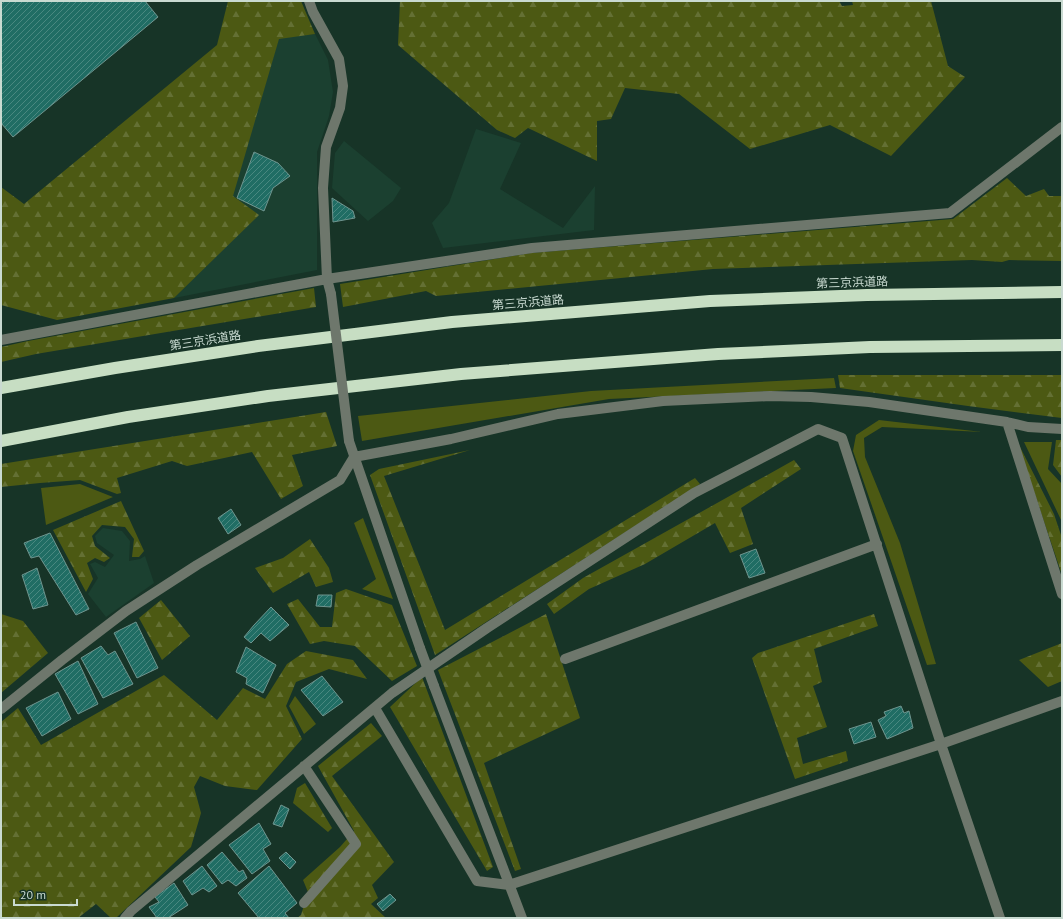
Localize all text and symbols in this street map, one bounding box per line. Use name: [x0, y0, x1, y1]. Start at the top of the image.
street label: 第三京浜道路: [816, 273, 888, 291]
street label: 第三京浜道路: [491, 291, 565, 313]
street label: 第三京浜道路: [168, 327, 242, 353]
scale bar: [14, 881, 77, 907]
text: 20 m: [20, 887, 46, 902]

